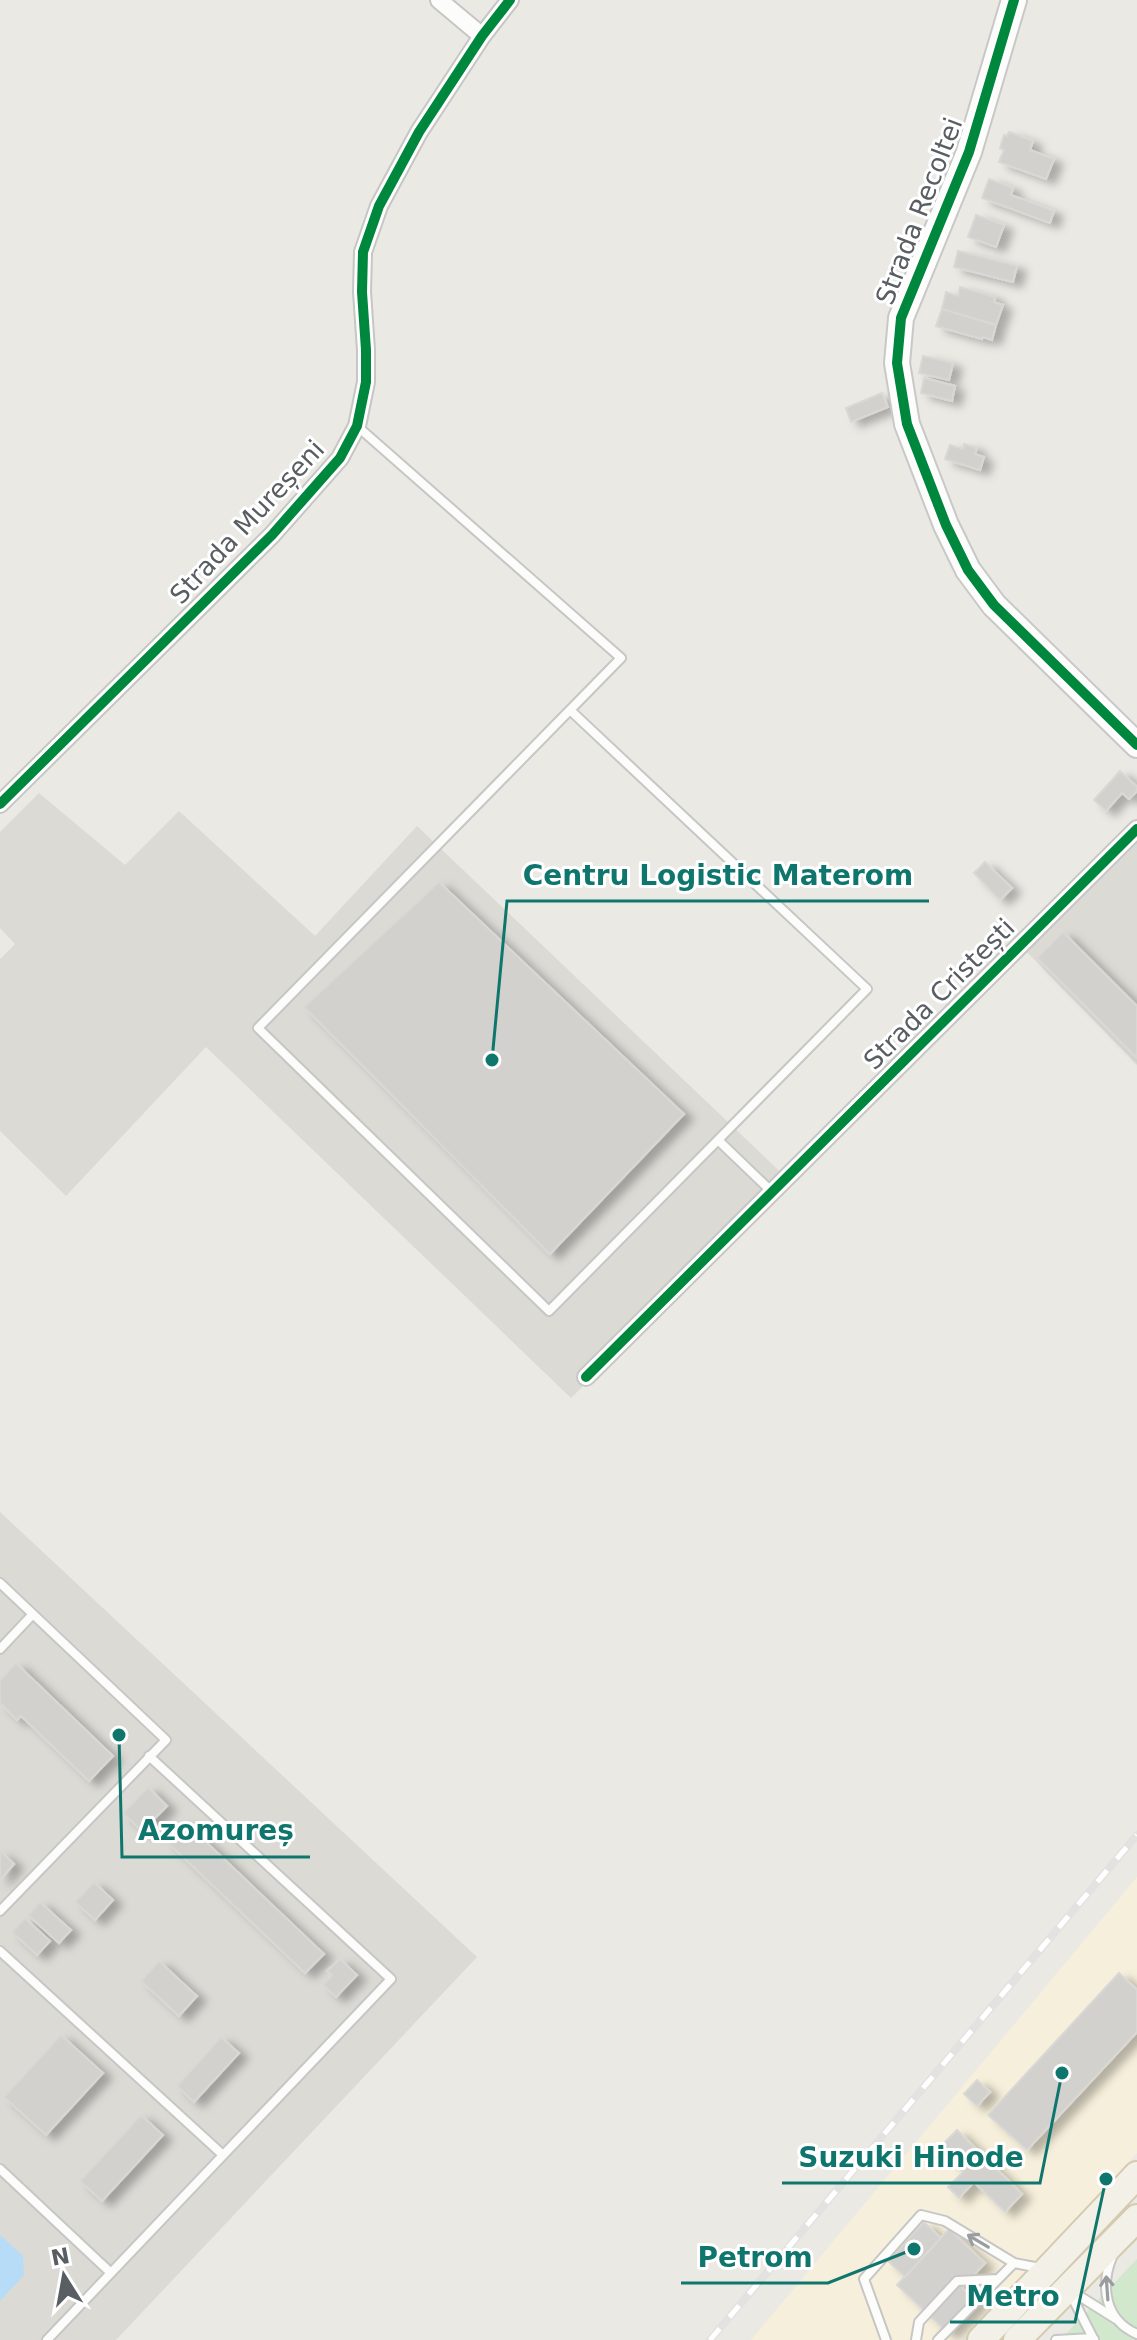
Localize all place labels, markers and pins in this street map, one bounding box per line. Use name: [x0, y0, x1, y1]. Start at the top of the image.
callout: Centru Logistic Materom: [507, 849, 929, 901]
callout: Azomureș: [122, 1805, 310, 1857]
callout: Suzuki Hinode: [782, 2131, 1040, 2183]
callout: Petrom: [681, 2231, 828, 2283]
callout: Metro: [950, 2270, 1075, 2322]

